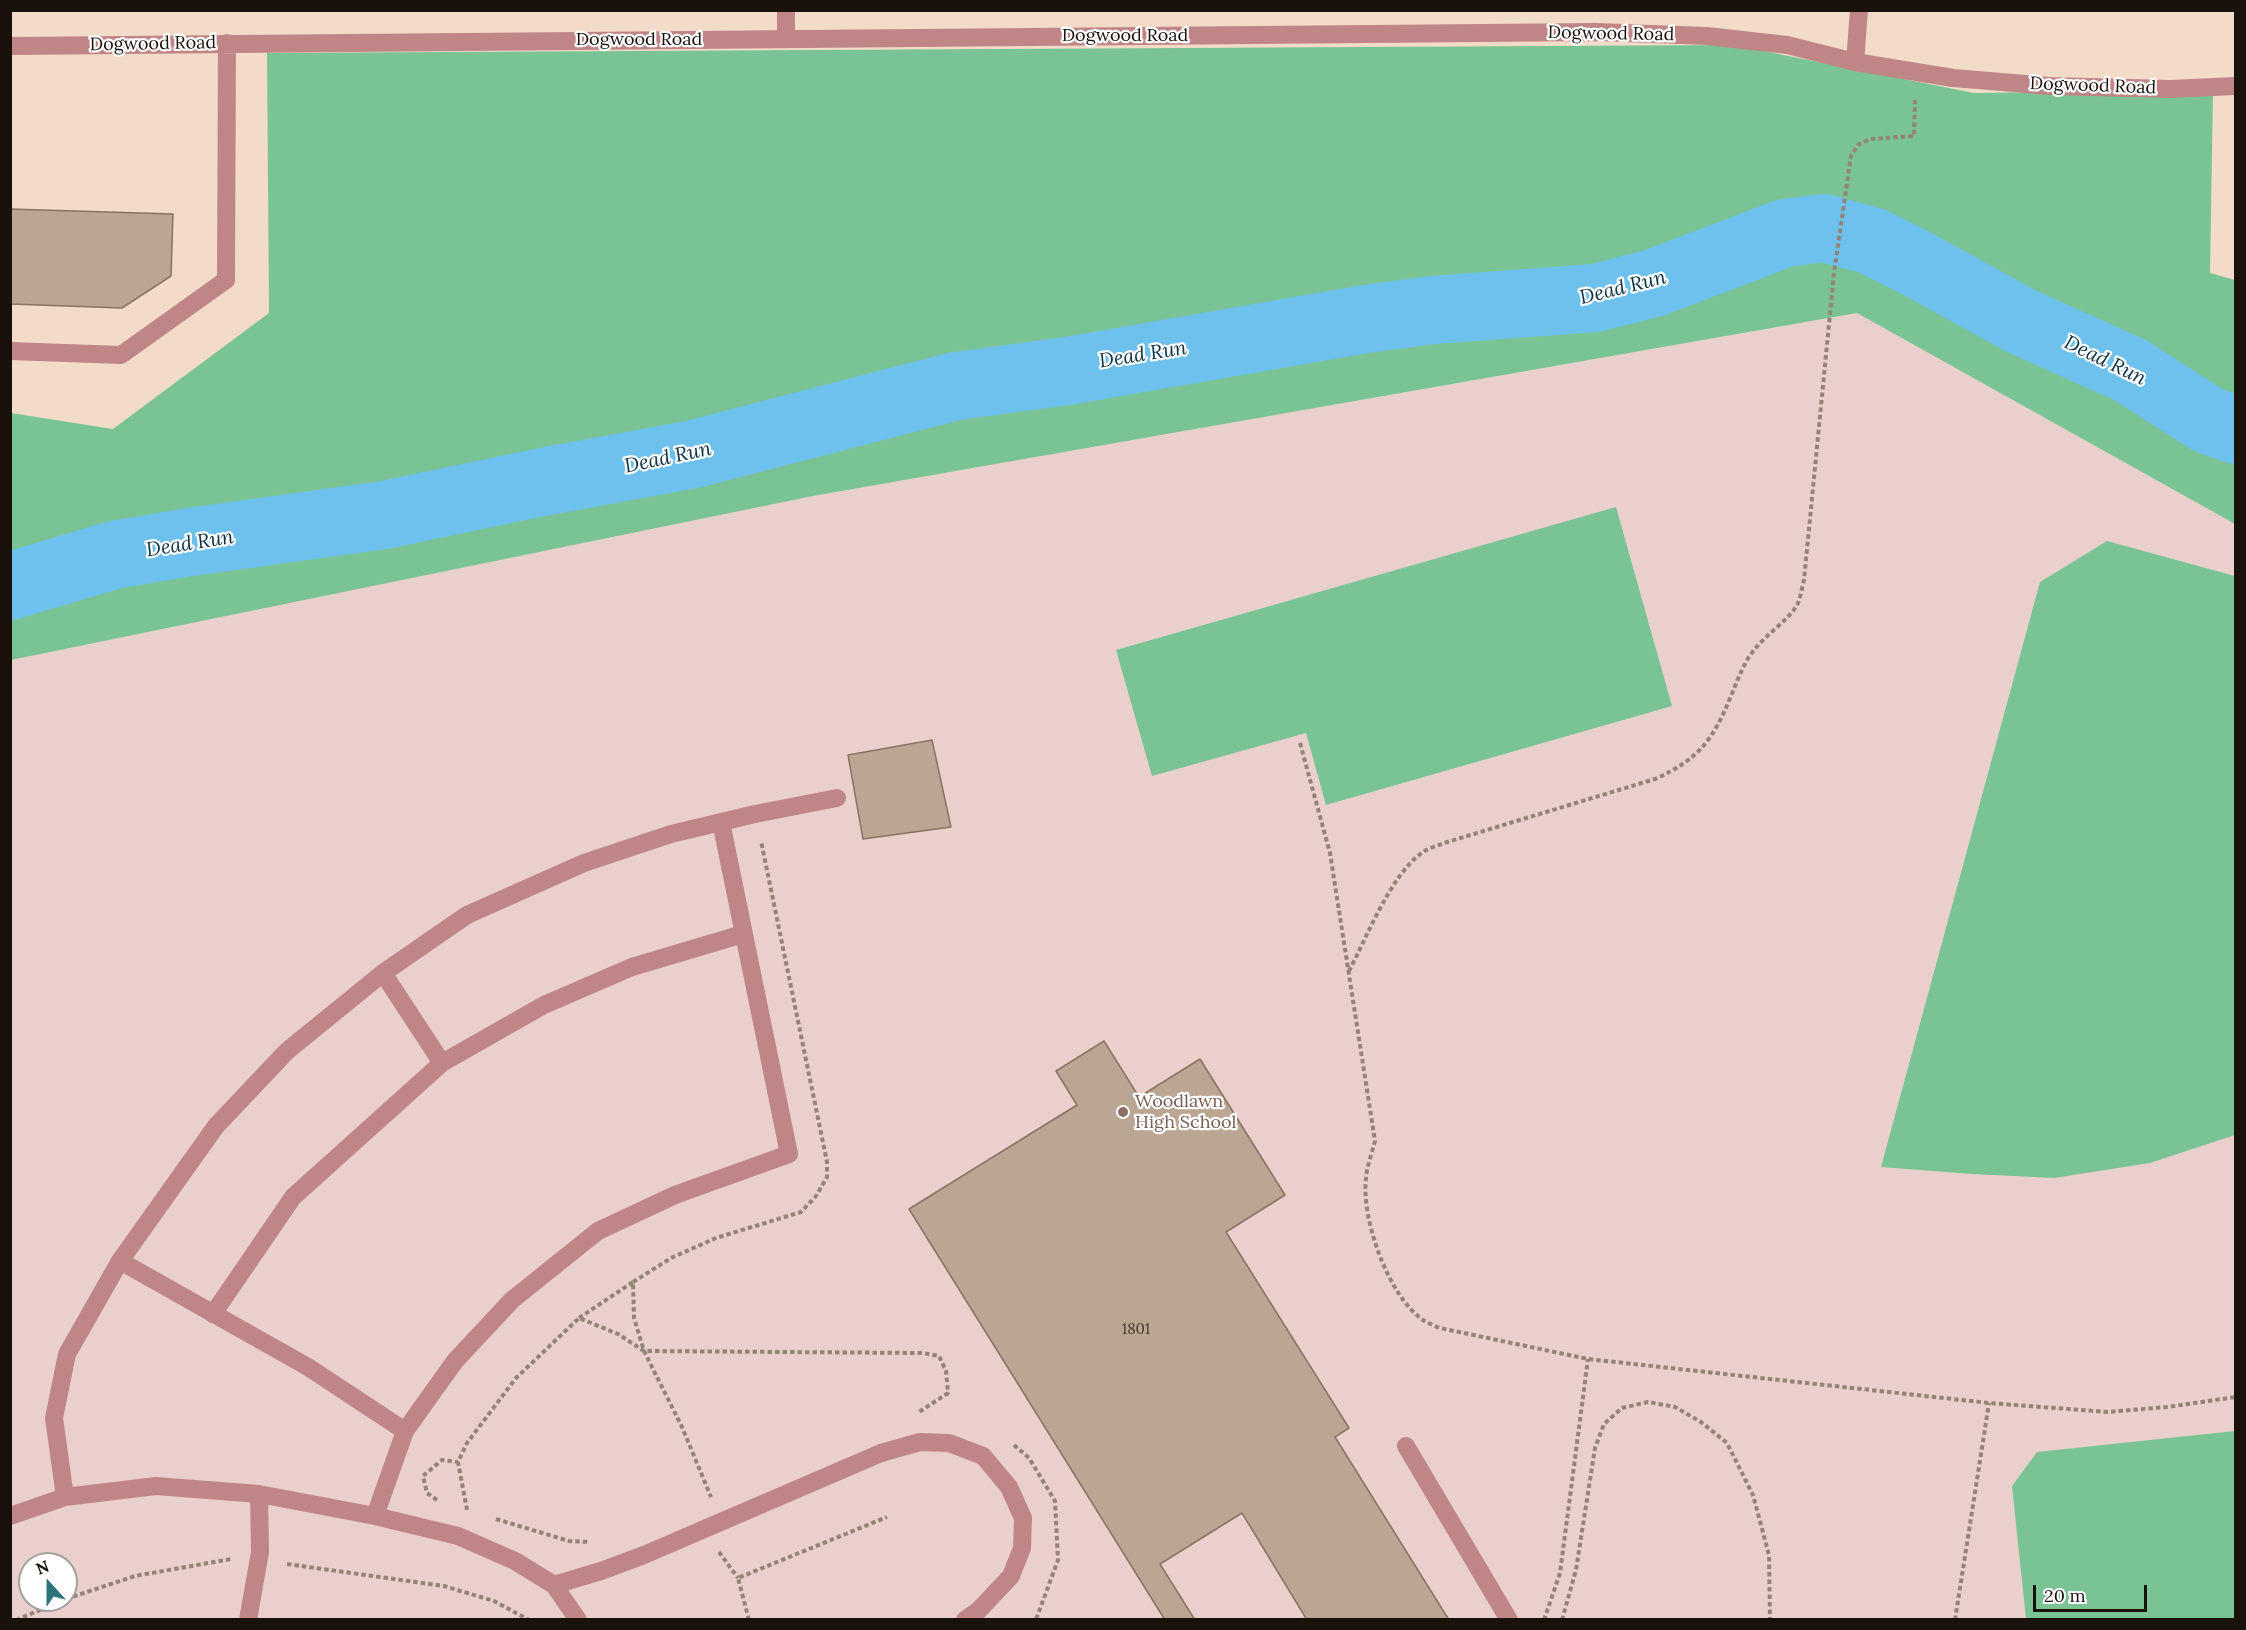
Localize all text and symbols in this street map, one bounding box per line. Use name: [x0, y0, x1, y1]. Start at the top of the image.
street label: Dogwood Road: [1548, 22, 1674, 46]
street label: Dogwood Road: [1062, 25, 1188, 47]
street label: Dogwood Road: [576, 29, 702, 51]
street label: Dogwood Road: [90, 32, 216, 56]
street label: Dogwood Road: [2029, 73, 2157, 99]
water label: Dead Run: [1577, 266, 1669, 310]
water label: Dead Run: [2060, 331, 2150, 391]
water label: Dead Run: [1098, 336, 1188, 374]
water label: Dead Run: [622, 437, 714, 479]
water label: Dead Run: [145, 525, 235, 563]
place label: Woodlawn High School: [1135, 1091, 1236, 1134]
marker: Woodlawn High School: [1116, 1105, 1130, 1119]
house number: 1801: [1122, 1321, 1150, 1339]
north arrow: [18, 1552, 78, 1612]
text: N: [33, 1556, 52, 1579]
scale bar: [2036, 1573, 2150, 1611]
text: 20 m: [2044, 1584, 2086, 1607]

